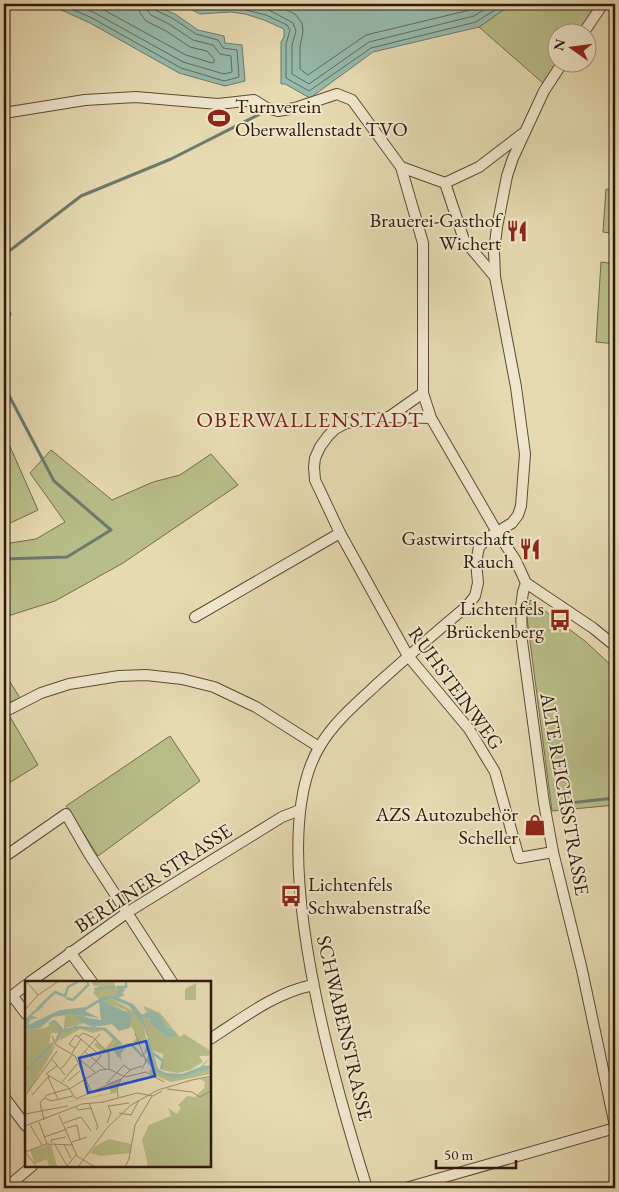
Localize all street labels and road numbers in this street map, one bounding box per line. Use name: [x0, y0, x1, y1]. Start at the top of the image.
street label: RUHSTEINWEG: [403, 621, 509, 755]
street label: ALTE REICHSSTRASSE: [534, 690, 596, 897]
street label: BERLINER STRASSE: [69, 817, 237, 939]
street label: SCHWABENSTRASSE: [311, 933, 379, 1123]

